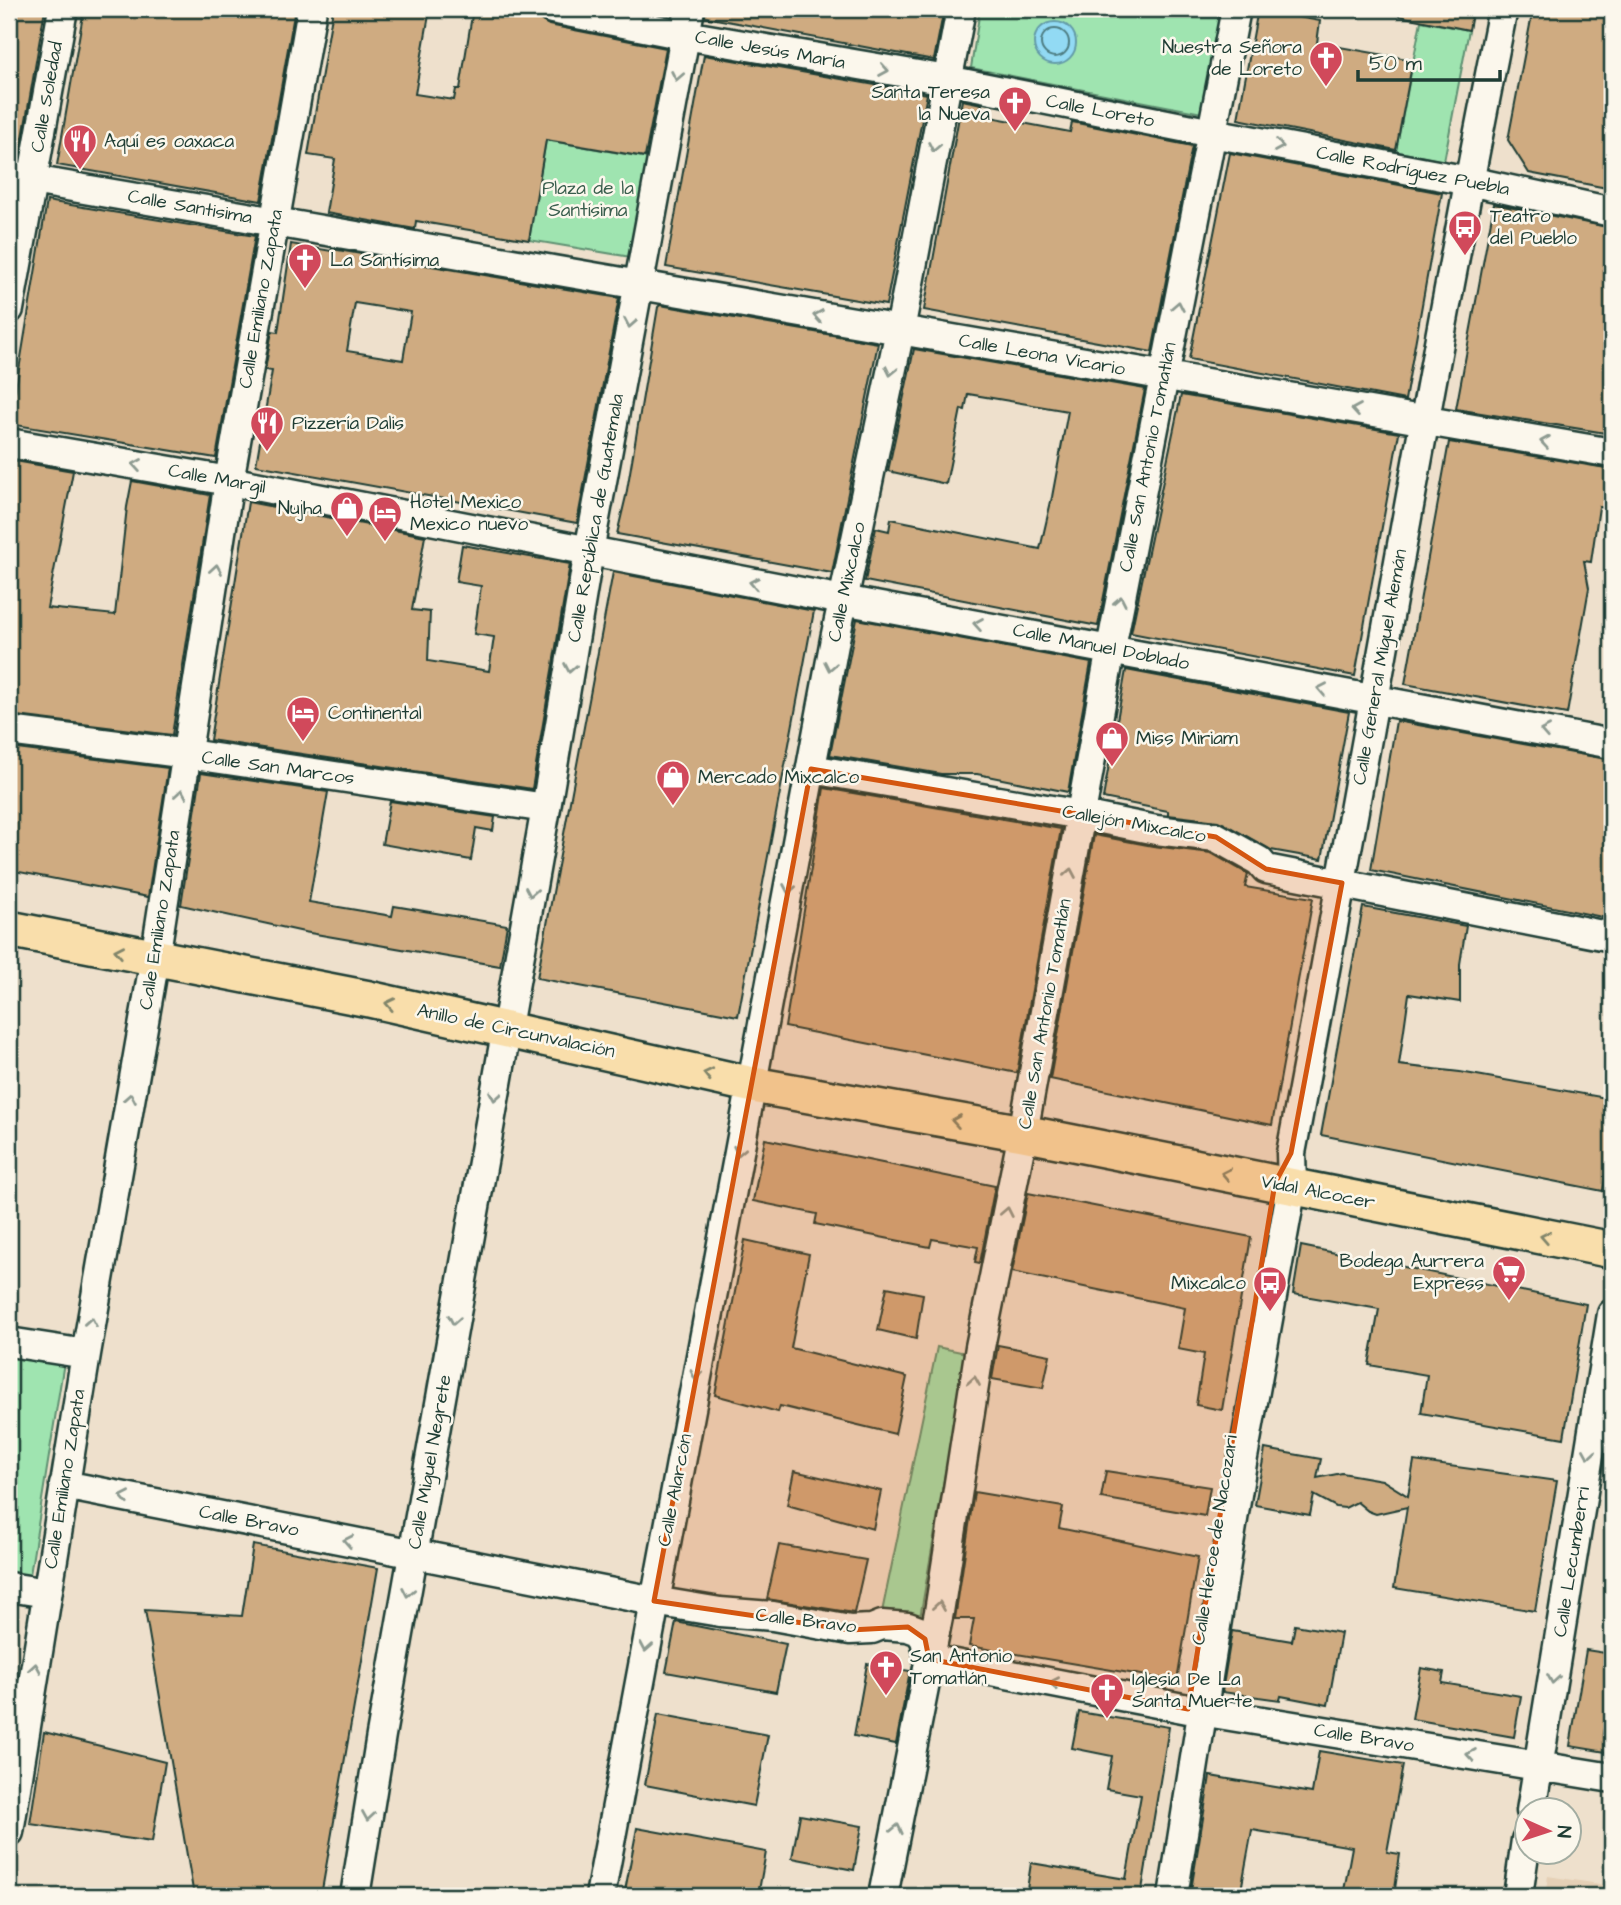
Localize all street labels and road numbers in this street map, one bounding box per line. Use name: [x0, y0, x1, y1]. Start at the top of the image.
street label: Calle Jesús María: [693, 24, 848, 77]
street label: Calle Soledad: [24, 39, 70, 155]
street label: Calle Loreto: [1043, 87, 1157, 135]
street label: Calle Rodríguez Puebla: [1314, 139, 1512, 204]
street label: Calle Santisima: [126, 183, 255, 231]
street label: Calle Emiliano Zapata: [232, 207, 290, 391]
street label: Calle Leona Vicario: [957, 327, 1128, 383]
street label: Calle San Antonio Tomatlán: [1112, 340, 1184, 574]
street label: Calle República de Guatemala: [561, 391, 631, 644]
street label: Calle Margil: [166, 457, 268, 502]
street label: Calle Mixcalco: [821, 519, 873, 644]
street label: Calle General Miguel Alemán: [1346, 547, 1415, 787]
street label: Calle Manuel Doblado: [1010, 617, 1192, 677]
street label: Calle San Marcos: [200, 744, 356, 792]
street label: Callejón Mixcalco: [1060, 798, 1208, 850]
street label: Calle Emiliano Zapata: [132, 828, 188, 1012]
street label: Calle San Antonio Tomatlán: [1011, 897, 1079, 1131]
street label: Anillo de Circunvalación: [415, 997, 617, 1065]
street label: Vidal Alcocer: [1259, 1168, 1378, 1216]
street label: Calle Miguel Negrete: [401, 1373, 460, 1551]
street label: Calle Emiliano Zapata: [37, 1387, 93, 1571]
street label: Calle Alarcón: [651, 1431, 699, 1549]
street label: Calle Héroe de Nacozari: [1185, 1433, 1245, 1647]
street label: Calle Lecumberri: [1547, 1485, 1597, 1639]
street label: Calle Bravo: [197, 1498, 302, 1544]
street label: Calle Bravo: [754, 1601, 858, 1641]
street label: Calle Bravo: [1312, 1717, 1416, 1759]

